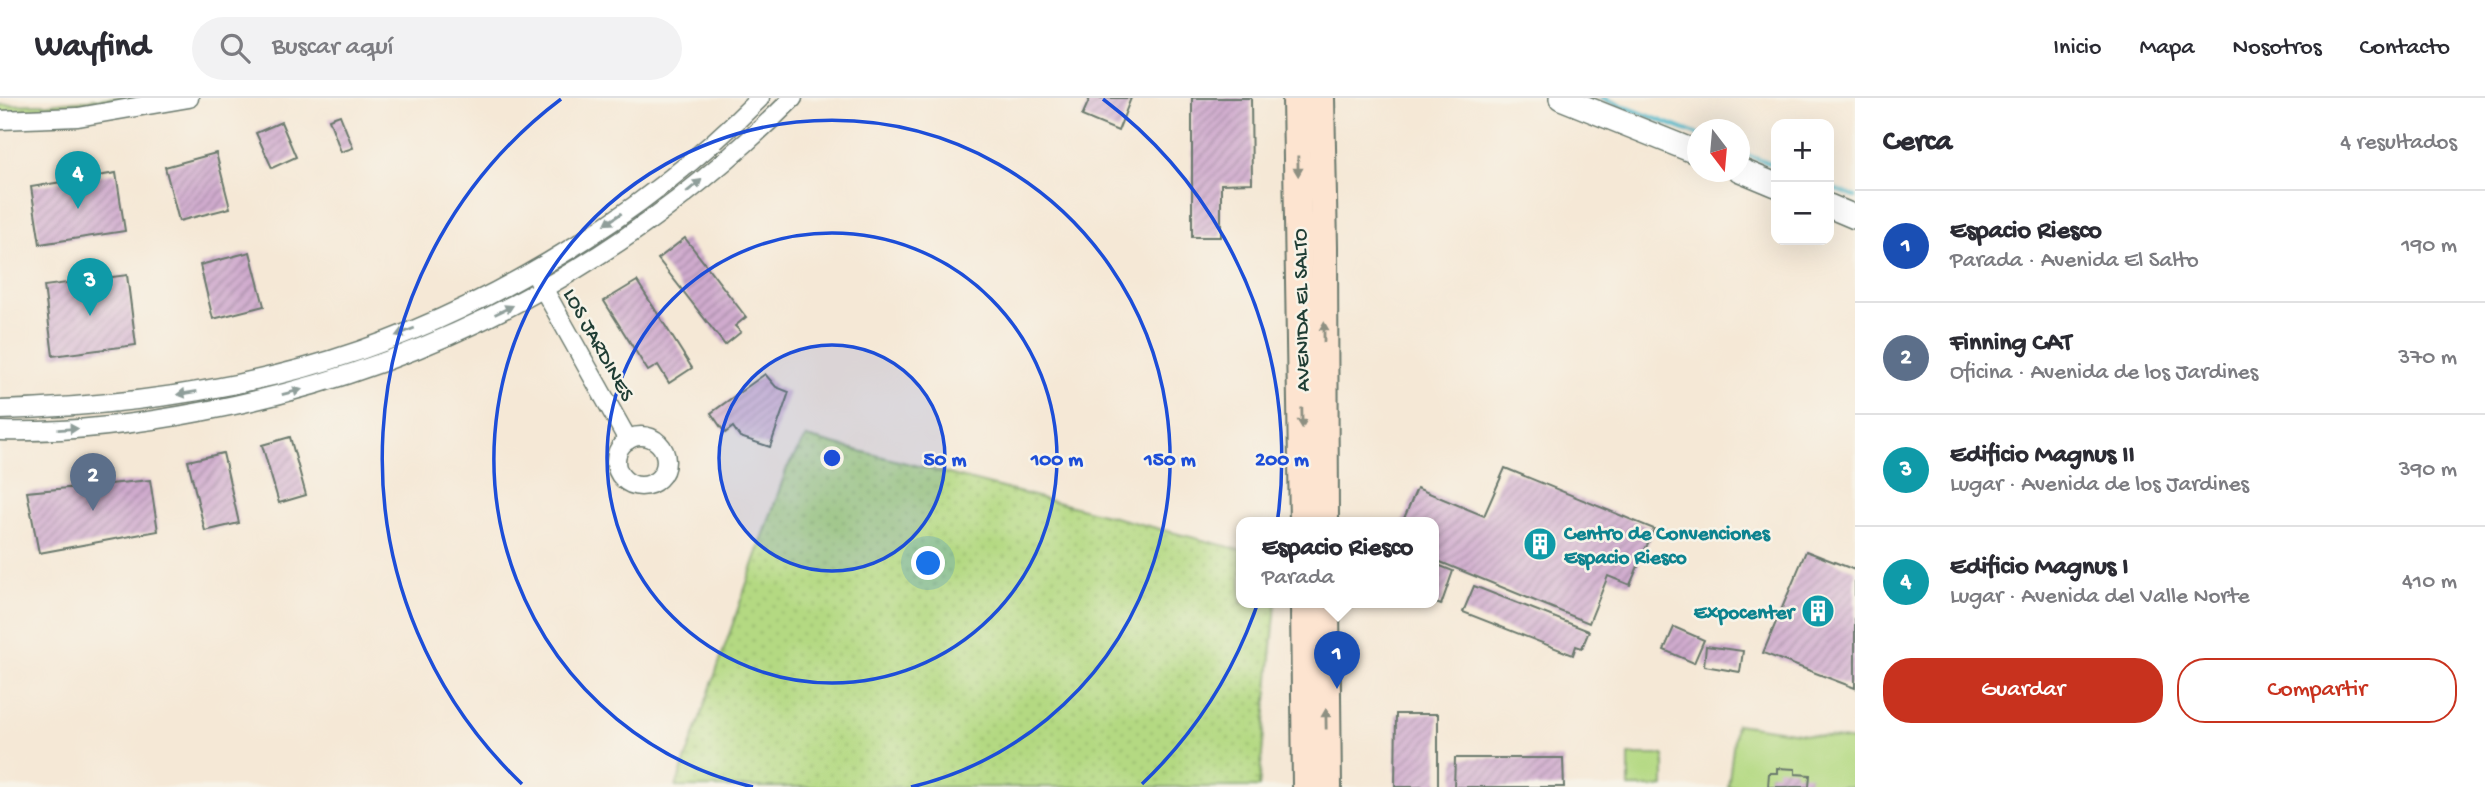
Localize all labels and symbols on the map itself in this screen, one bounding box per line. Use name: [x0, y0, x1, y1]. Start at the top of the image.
north arrow: [1687, 119, 1750, 182]
pin: 4: [55, 151, 101, 209]
one-way arrow: [1292, 155, 1303, 177]
one-way arrow: [685, 179, 703, 194]
one-way arrow: [604, 212, 622, 226]
street label: AVENIDA EL SALTO: [1290, 228, 1317, 392]
pin: 3: [67, 258, 113, 316]
street label: LOS JARDINES: [556, 285, 638, 407]
one-way arrow: [494, 305, 514, 316]
one-way arrow: [1318, 321, 1330, 343]
one-way arrow: [395, 326, 416, 337]
one-way arrow: [281, 386, 303, 397]
one-way arrow: [176, 388, 198, 399]
one-way arrow: [1296, 407, 1308, 429]
one-way arrow: [57, 423, 79, 434]
centre of rings: [820, 446, 844, 470]
text: 50 m: [924, 449, 967, 474]
text: 100 m: [1030, 449, 1083, 474]
text: 150 m: [1143, 449, 1196, 474]
text: 200 m: [1255, 449, 1309, 474]
pin: 2: [70, 453, 116, 511]
place label: Centro de Convenciones Espacio Riesco: [1563, 523, 1771, 572]
building icon: Centro de Convenciones Espacio Riesco: [1521, 525, 1559, 563]
your location: [911, 546, 945, 580]
building icon: Expocenter: [1799, 592, 1837, 630]
place label: Expocenter: [1694, 602, 1797, 627]
pin: 1: [1314, 631, 1360, 689]
one-way arrow: [1321, 708, 1332, 730]

